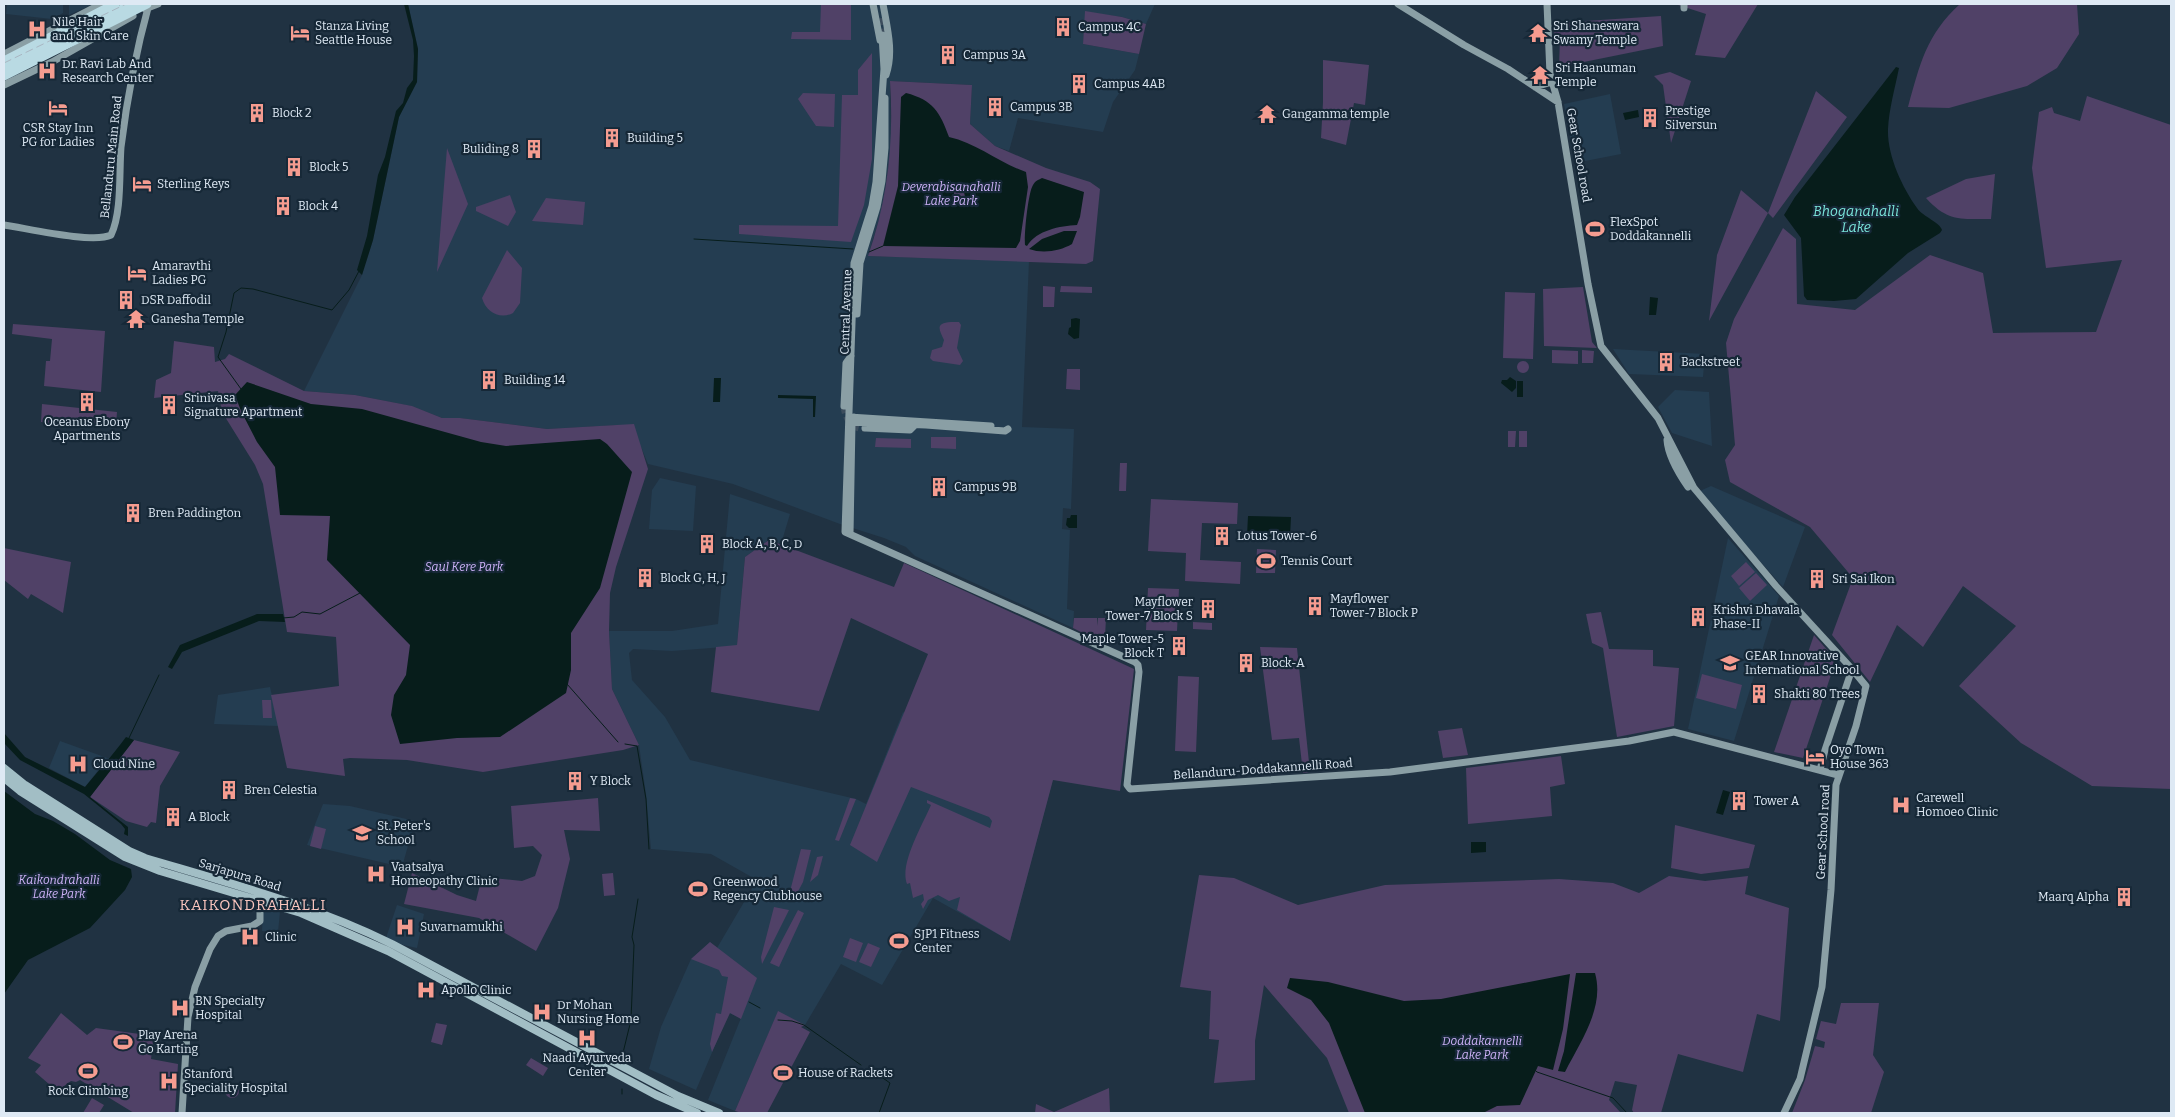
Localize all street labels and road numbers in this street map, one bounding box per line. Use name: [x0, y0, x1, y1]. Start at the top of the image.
street label: Bellanduru Main Road: [98, 95, 124, 219]
street label: Gear School road: [1564, 107, 1594, 203]
street label: Central Avenue: [838, 269, 854, 355]
street label: Bellanduru-Doddakannelli Road: [1173, 756, 1353, 782]
street label: Gear School road: [1814, 784, 1832, 880]
street label: Sarjapura Road: [197, 856, 283, 894]

